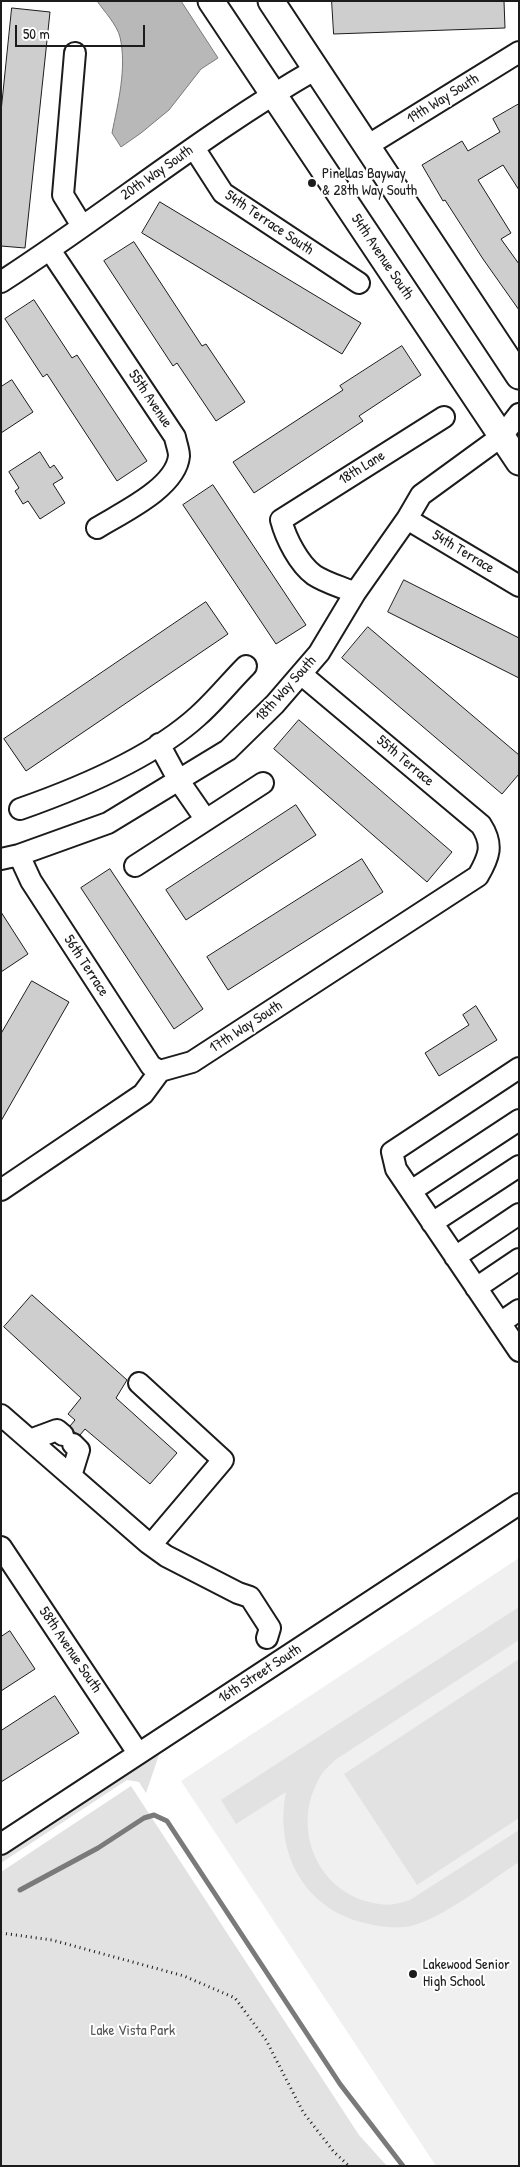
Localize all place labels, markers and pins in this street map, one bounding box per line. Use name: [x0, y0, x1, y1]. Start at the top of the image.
place label: Pinellas Bayway & 28th Way South: [322, 165, 417, 200]
marker: Pinellas Bayway & 28th Way South: [306, 177, 318, 189]
place label: Lakewood Senior High School: [423, 1956, 510, 1991]
marker: Lakewood Senior High School: [407, 1968, 419, 1980]

